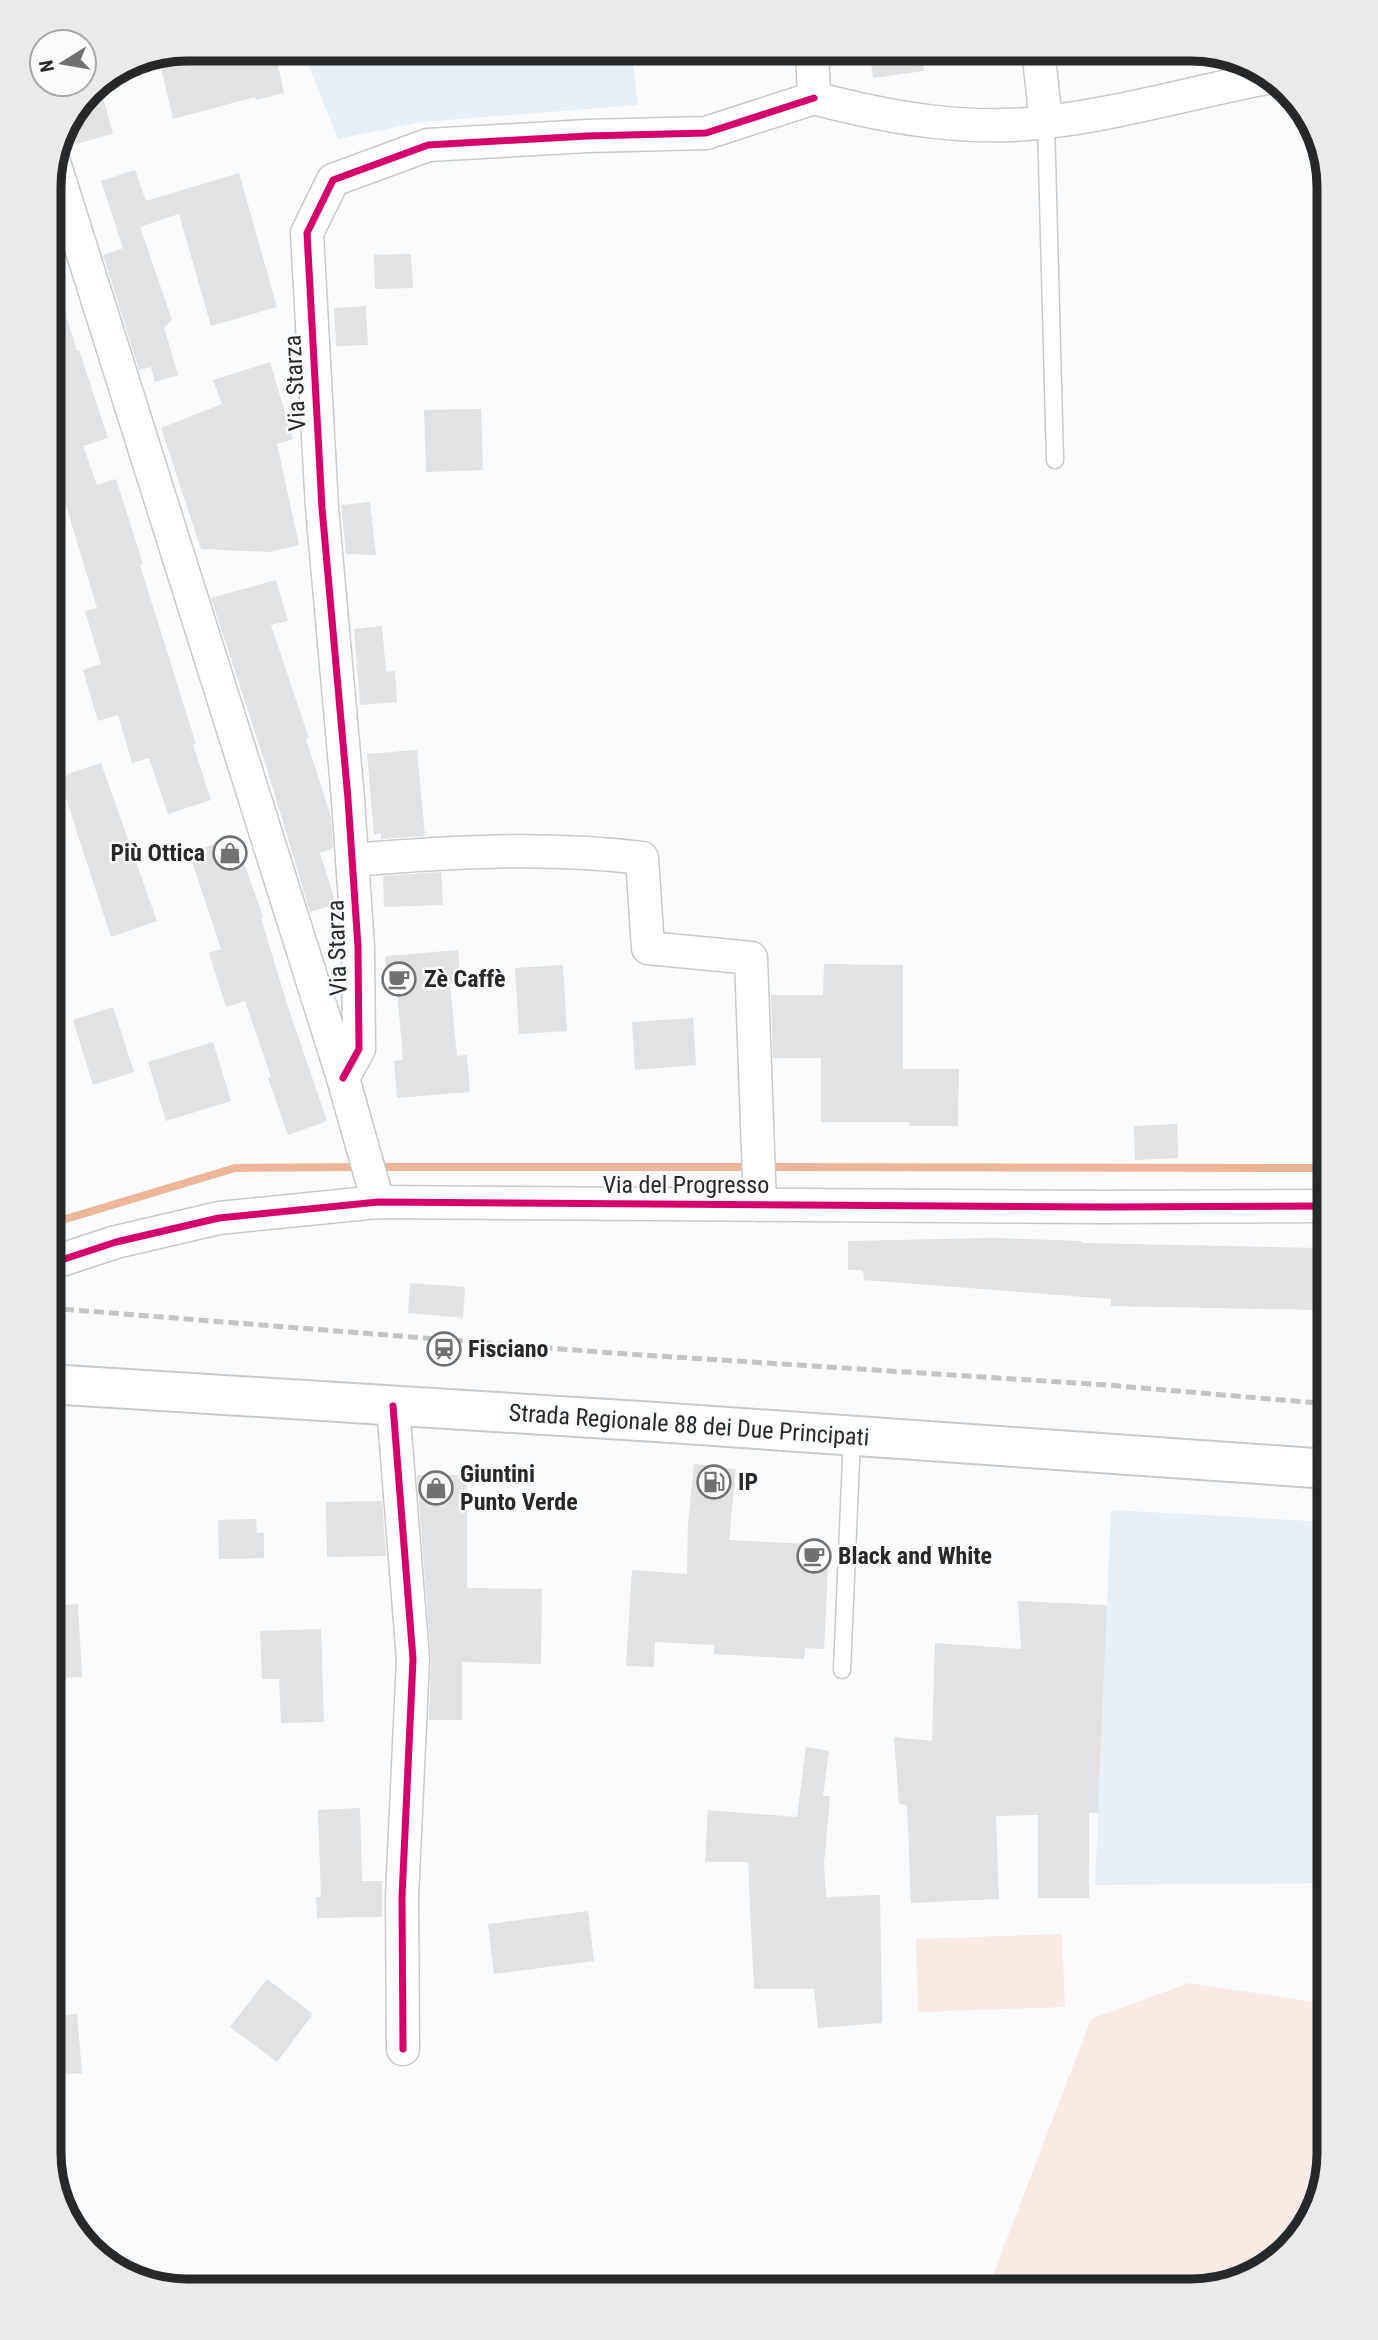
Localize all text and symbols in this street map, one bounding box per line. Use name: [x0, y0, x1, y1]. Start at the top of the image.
north arrow: [28, 28, 98, 98]
text: N: [34, 58, 59, 74]
street label: Via Starza: [278, 334, 312, 432]
shop icon: Più Ottica: [211, 834, 249, 872]
place label: Più Ottica: [110, 839, 205, 867]
street label: Via Starza: [321, 899, 353, 997]
cafe icon: Zè Caffè: [380, 960, 418, 998]
place label: Zè Caffè: [424, 965, 505, 993]
street label: Via del Progresso: [603, 1171, 769, 1199]
station icon: Fisciano: [425, 1330, 463, 1368]
place label: Fisciano: [468, 1335, 549, 1363]
street label: Strada Regionale 88 dei Due Principati: [508, 1398, 870, 1452]
place label: Giuntini Punto Verde: [460, 1460, 578, 1516]
fuel station icon: IP: [695, 1463, 733, 1501]
place label: IP: [738, 1468, 758, 1496]
shop icon: Giuntini Punto Verde: [417, 1469, 455, 1507]
cafe icon: Black and White: [795, 1537, 833, 1575]
place label: Black and White: [838, 1542, 992, 1570]

